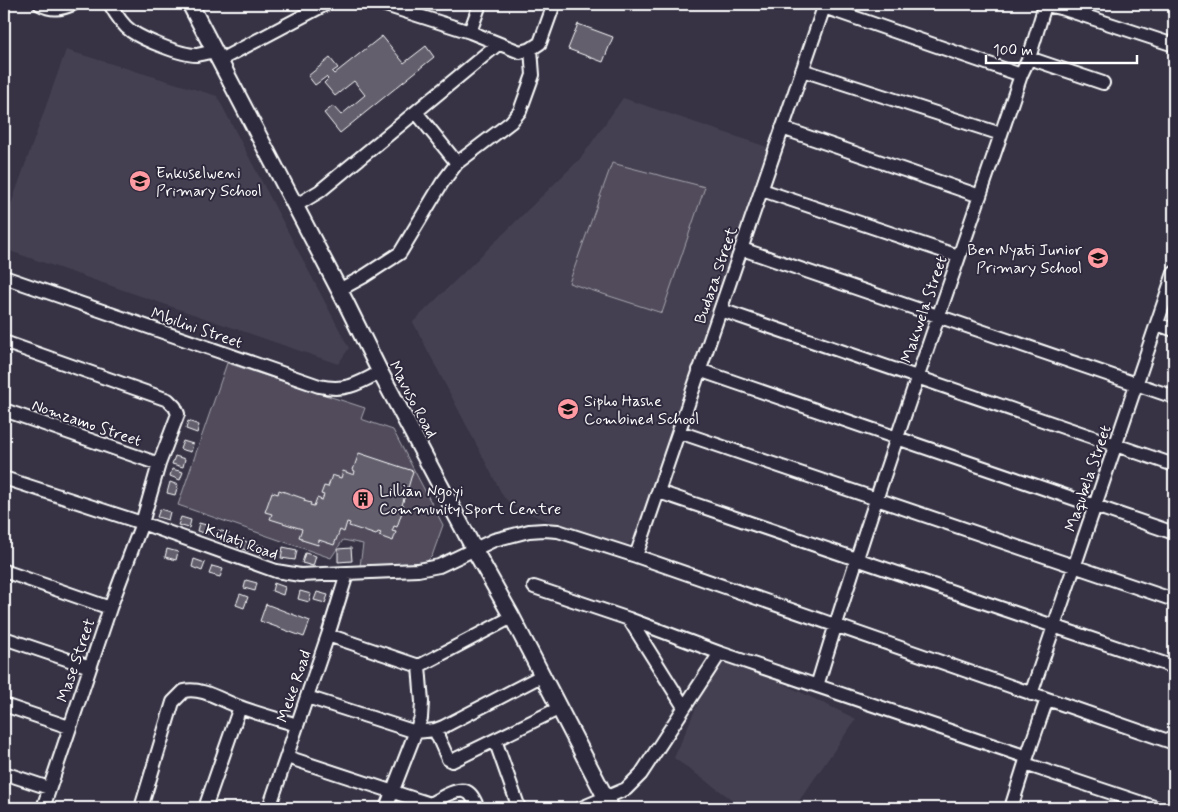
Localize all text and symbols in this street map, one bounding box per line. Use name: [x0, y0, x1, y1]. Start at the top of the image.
scale bar: [986, 32, 1137, 64]
text: 100 m: [993, 41, 1033, 61]
place label: Enkuselweni Primary School: [156, 163, 262, 202]
school or university icon: Enkuselweni Primary School: [128, 169, 152, 193]
street label: Budaza Street: [690, 224, 743, 327]
place label: Ben Nyati Junior Primary School: [967, 240, 1083, 279]
school or university icon: Ben Nyati Junior Primary School: [1086, 246, 1110, 270]
street label: Makwela Street: [896, 253, 953, 366]
street label: Mbilini Street: [148, 303, 245, 354]
street label: Mavuso Road: [384, 357, 442, 442]
place label: Sipho Hashe Combined School: [584, 391, 699, 430]
street label: Nomzamo Street: [29, 395, 144, 452]
school or university icon: Sipho Hashe Combined School: [556, 397, 580, 421]
street label: Maqubela Street: [1060, 422, 1117, 535]
place label: Lillian Ngoyi Community Sport Centre: [379, 481, 561, 520]
building icon: Lillian Ngoyi Community Sport Centre: [351, 487, 375, 511]
street label: Kulati Road: [202, 519, 281, 565]
street label: Mase Street: [52, 615, 101, 705]
street label: Meke Road: [272, 648, 317, 725]

